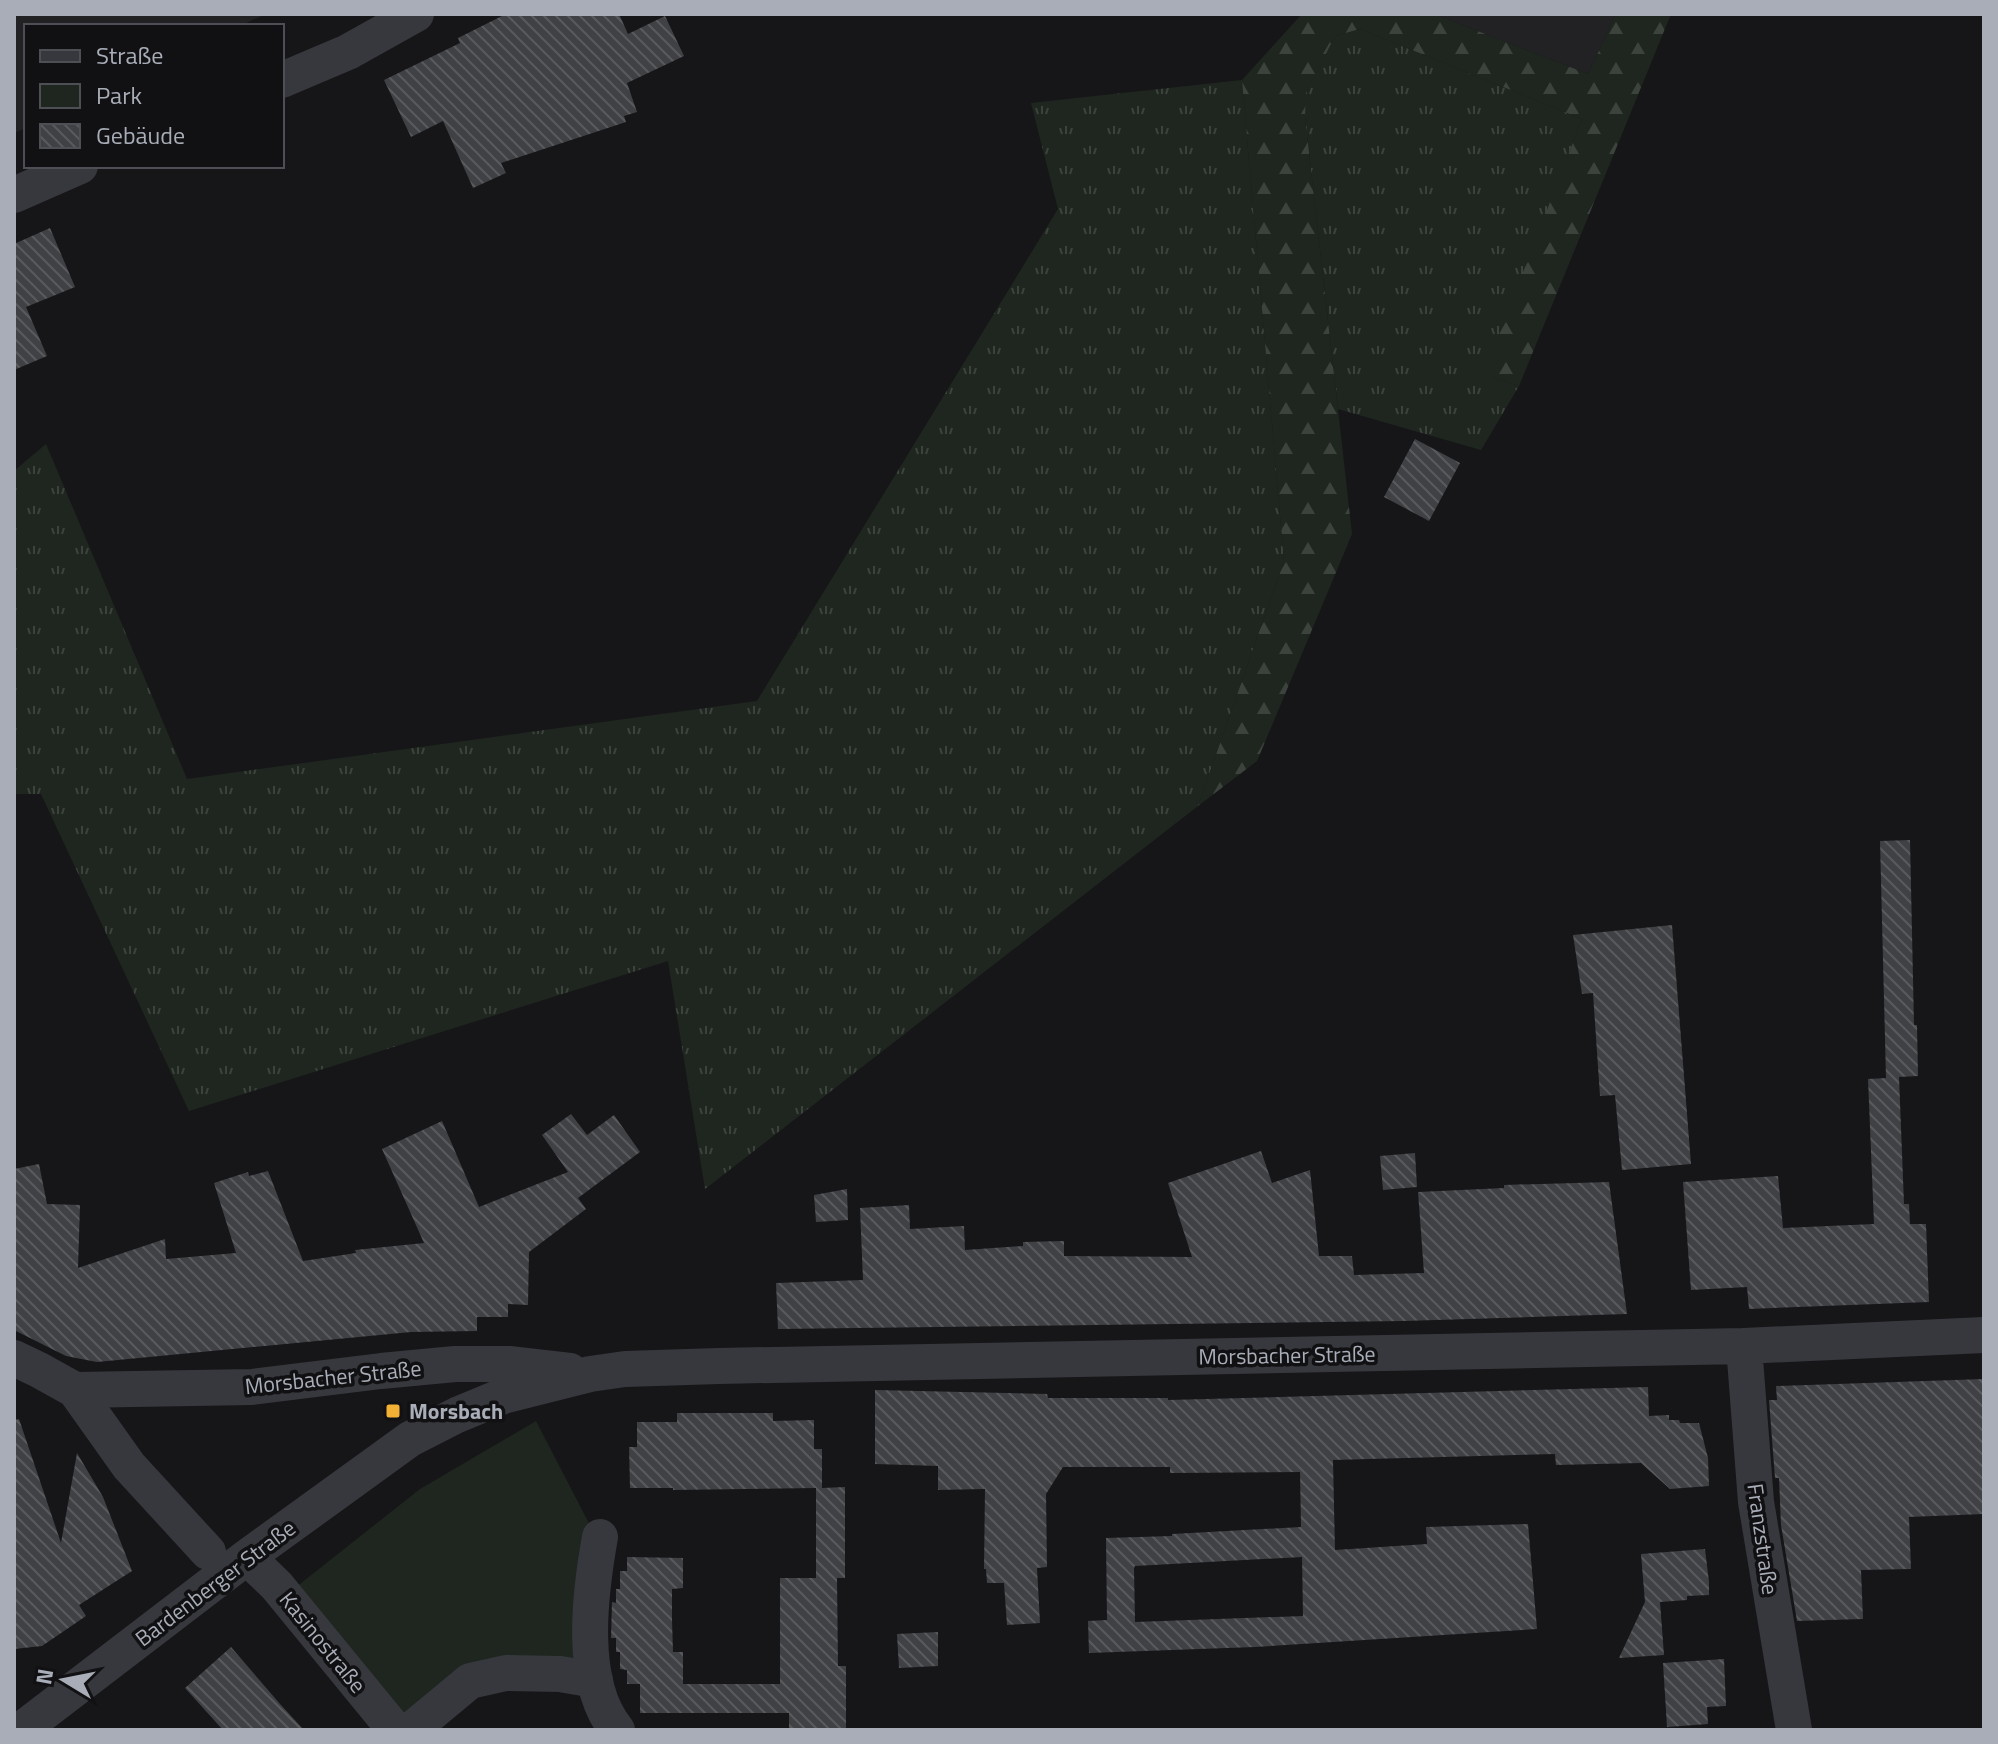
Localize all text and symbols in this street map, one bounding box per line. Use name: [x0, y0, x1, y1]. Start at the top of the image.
legend: [24, 24, 284, 168]
text: Straße: [96, 37, 163, 73]
text: Park: [96, 77, 142, 113]
text: Gebäude: [96, 117, 185, 153]
street label: Morsbacher Straße: [1198, 1336, 1376, 1374]
street label: Morsbacher Straße: [243, 1351, 423, 1403]
place label: Morsbach: [409, 1394, 503, 1428]
marker: Morsbach: [384, 1402, 402, 1420]
street label: Franzstraße: [1738, 1481, 1788, 1597]
street label: Bardenberger Straße: [128, 1511, 302, 1655]
street label: Kasinostraße: [271, 1584, 375, 1700]
north arrow: [24, 1640, 104, 1720]
text: N: [26, 1666, 62, 1687]

